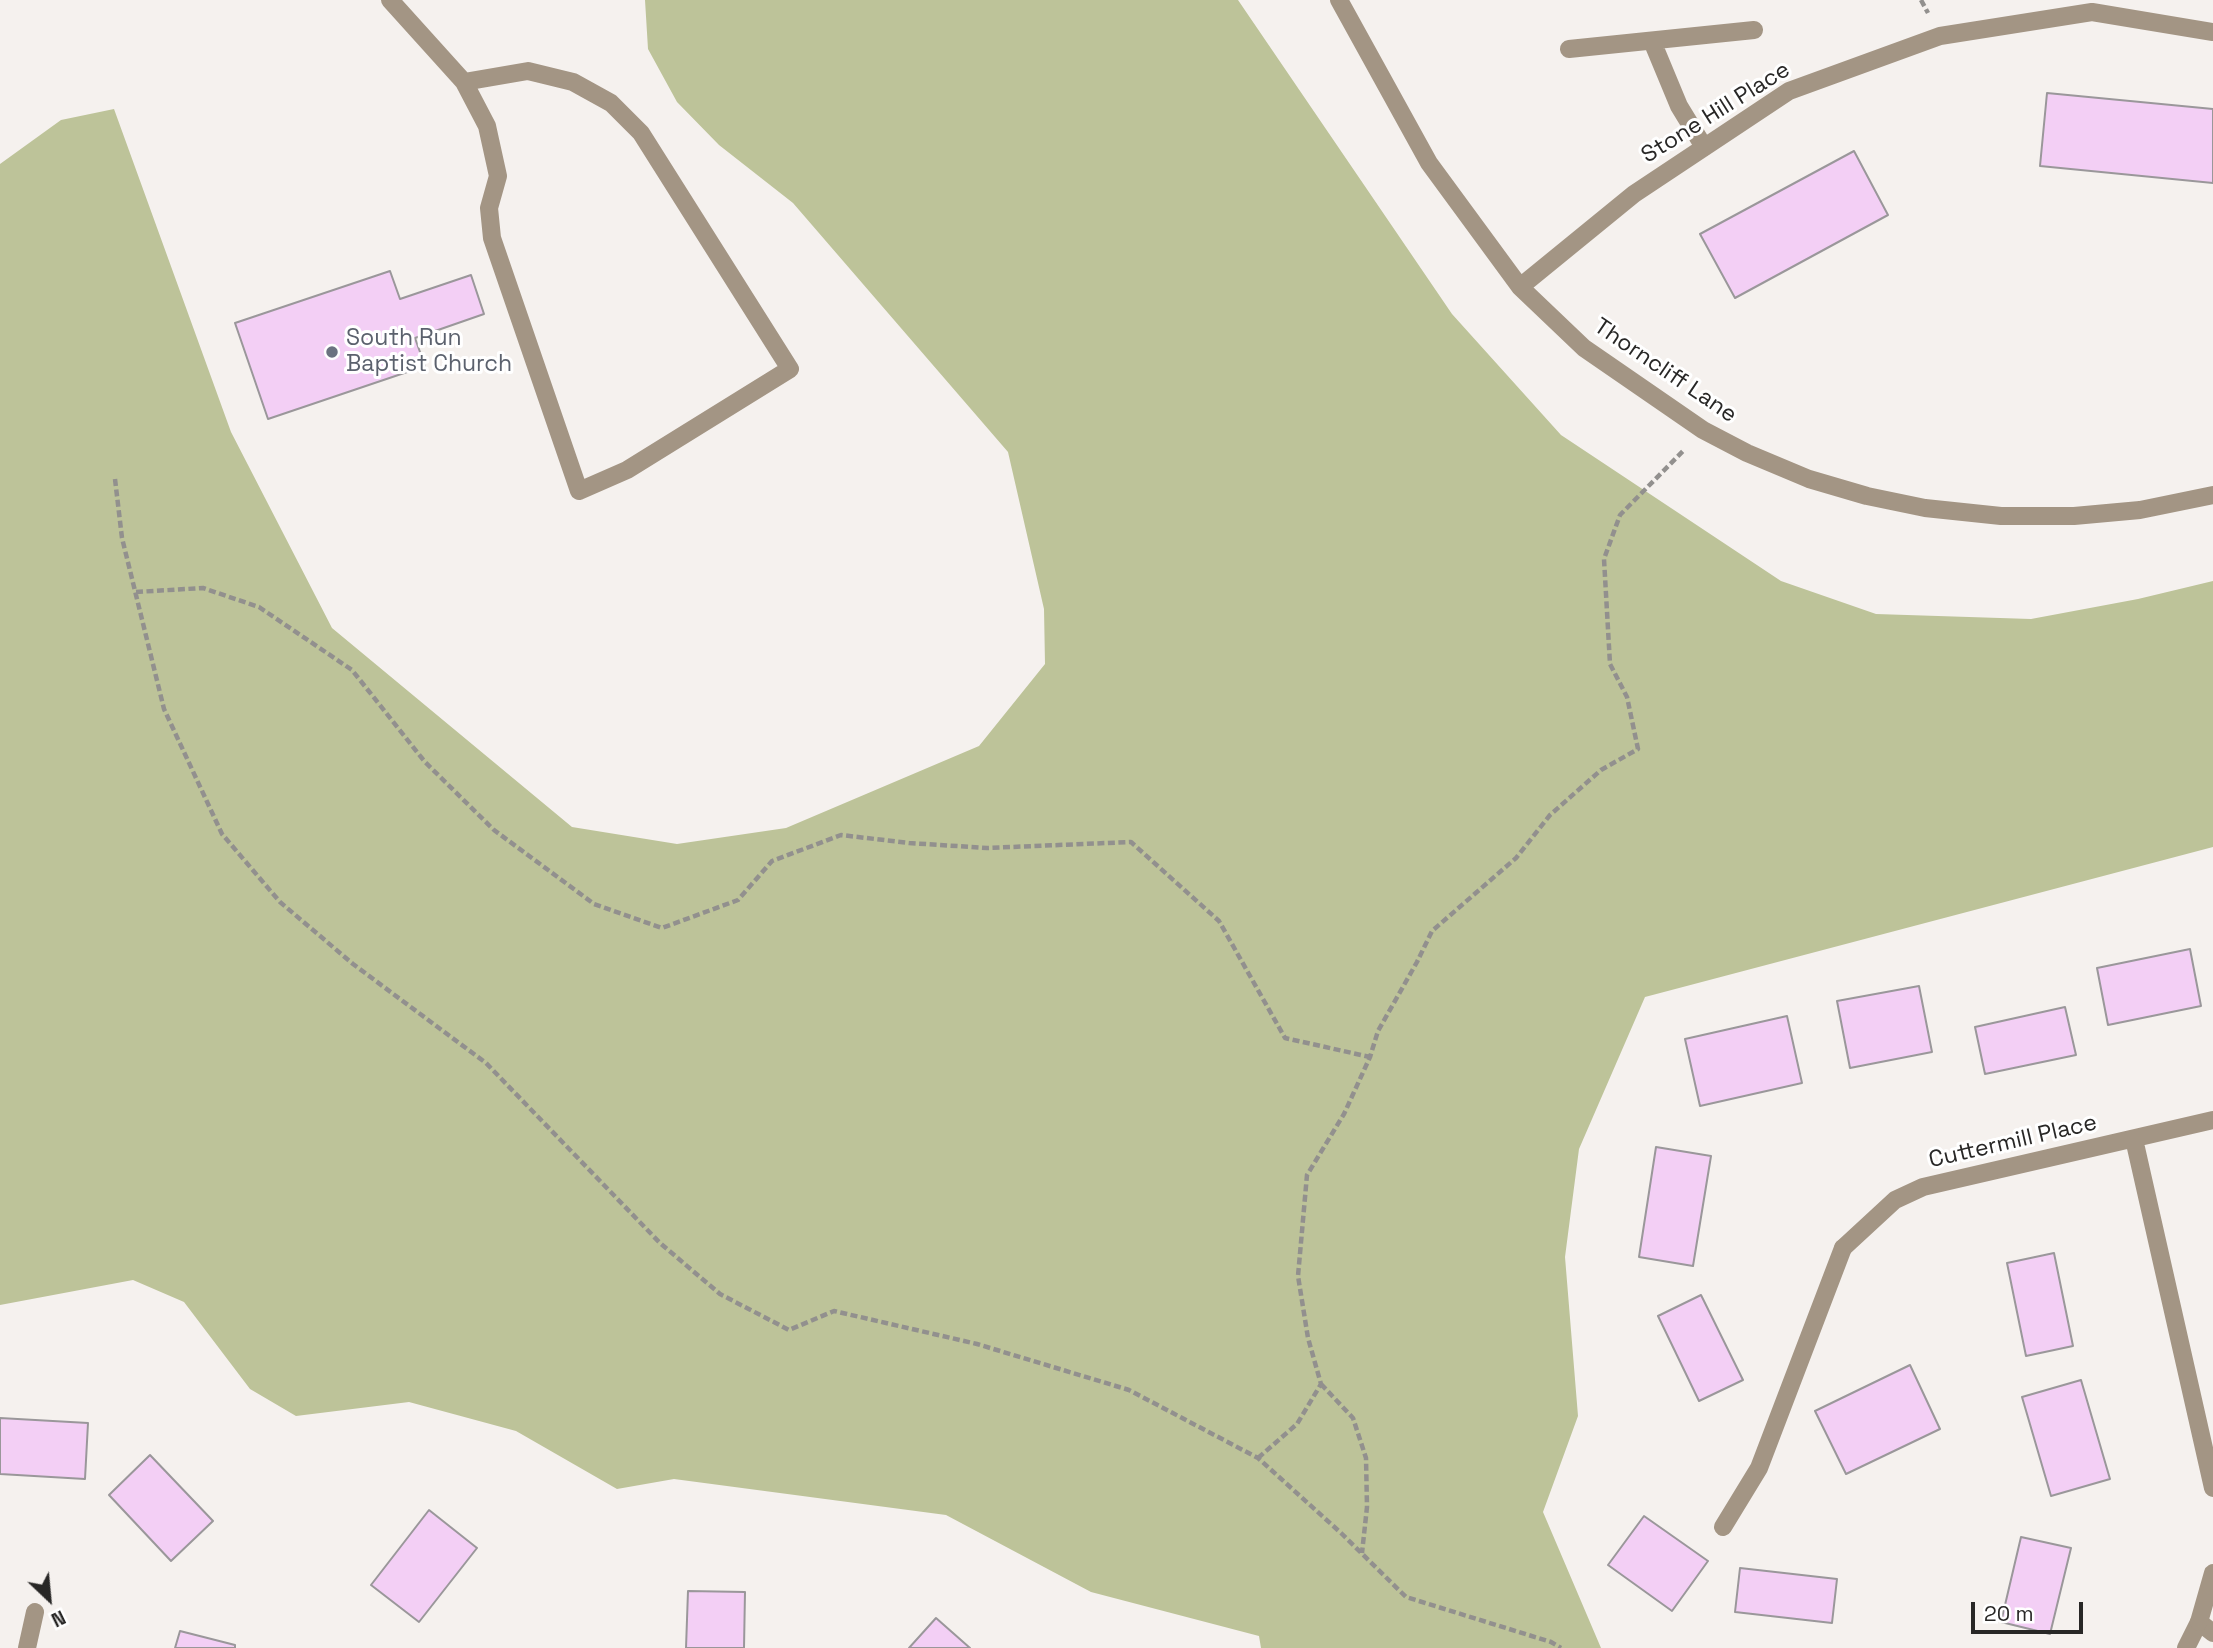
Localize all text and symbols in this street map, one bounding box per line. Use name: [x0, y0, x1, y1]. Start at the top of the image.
street label: Stone Hill Place: [1637, 56, 1795, 170]
street label: Thorncliff Lane: [1588, 313, 1742, 429]
place label: South Run Baptist Church: [346, 325, 512, 379]
marker: South Run Baptist Church: [324, 344, 340, 360]
street label: Cuttermill Place: [1926, 1109, 2100, 1175]
north arrow: [14, 1564, 84, 1634]
scale bar: [1975, 1588, 2087, 1632]
text: 20 m: [1984, 1600, 2034, 1627]
text: N: [47, 1604, 70, 1632]

